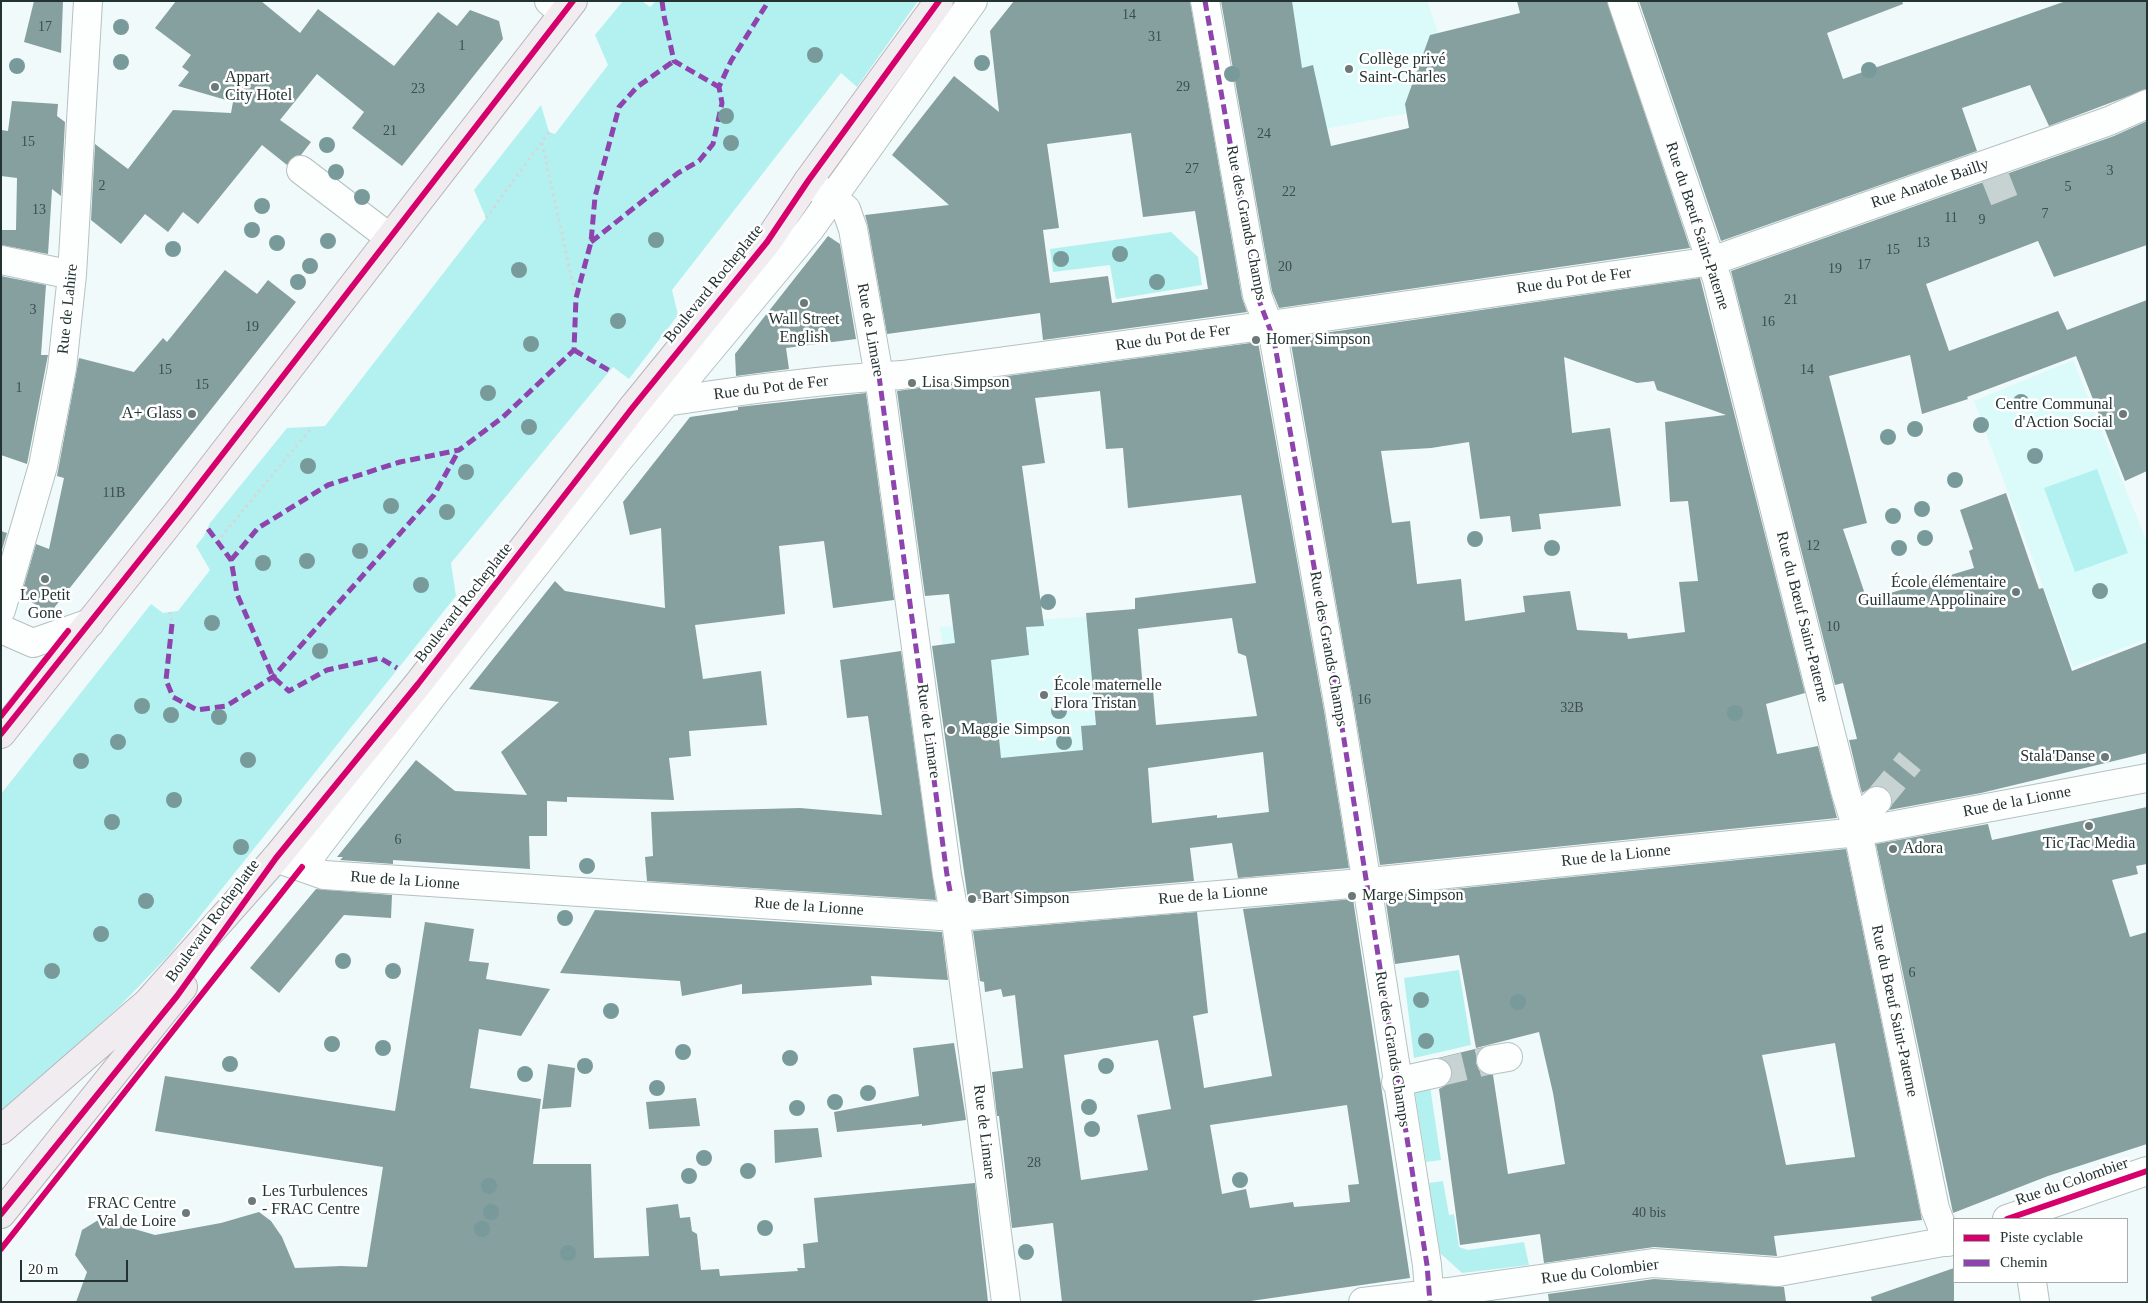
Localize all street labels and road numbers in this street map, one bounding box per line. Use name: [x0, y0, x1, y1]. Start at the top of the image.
street label: Rue du Bœuf Saint-Paterne: [1661, 140, 1733, 312]
street label: Rue des Grands Champs: [1222, 144, 1270, 302]
street label: Rue Anatole Bailly: [1868, 155, 1992, 213]
street label: Boulevard Rocheplatte: [660, 221, 768, 347]
street label: Rue de Lahire: [54, 263, 82, 355]
street label: Rue du Pot de Fer: [1515, 263, 1633, 299]
street label: Rue de Limare: [852, 282, 888, 378]
street label: Rue du Pot de Fer: [1114, 320, 1232, 356]
street label: Rue du Pot de Fer: [712, 371, 830, 405]
street label: Rue du Bœuf Saint-Paterne: [1771, 530, 1833, 704]
street label: Boulevard Rocheplatte: [411, 539, 517, 667]
street label: Rue des Grands Champs: [1305, 570, 1351, 728]
street label: Rue de Limare: [912, 683, 944, 779]
street label: Rue de la Lionne: [1961, 782, 2073, 822]
street label: Rue de la Lionne: [1560, 841, 1672, 871]
street label: Boulevard Rocheplatte: [162, 856, 264, 986]
street label: Rue de la Lionne: [350, 868, 460, 894]
street label: Rue de la Lionne: [1158, 881, 1268, 909]
street label: Rue de la Lionne: [754, 894, 864, 920]
street label: Rue du Bœuf Saint-Paterne: [1866, 923, 1922, 1099]
street label: Rue des Grands Champs: [1370, 970, 1414, 1128]
street label: Rue de Limare: [969, 1084, 999, 1180]
street label: Rue du Colombier: [2013, 1154, 2131, 1210]
street label: Rue du Colombier: [1540, 1255, 1660, 1289]

